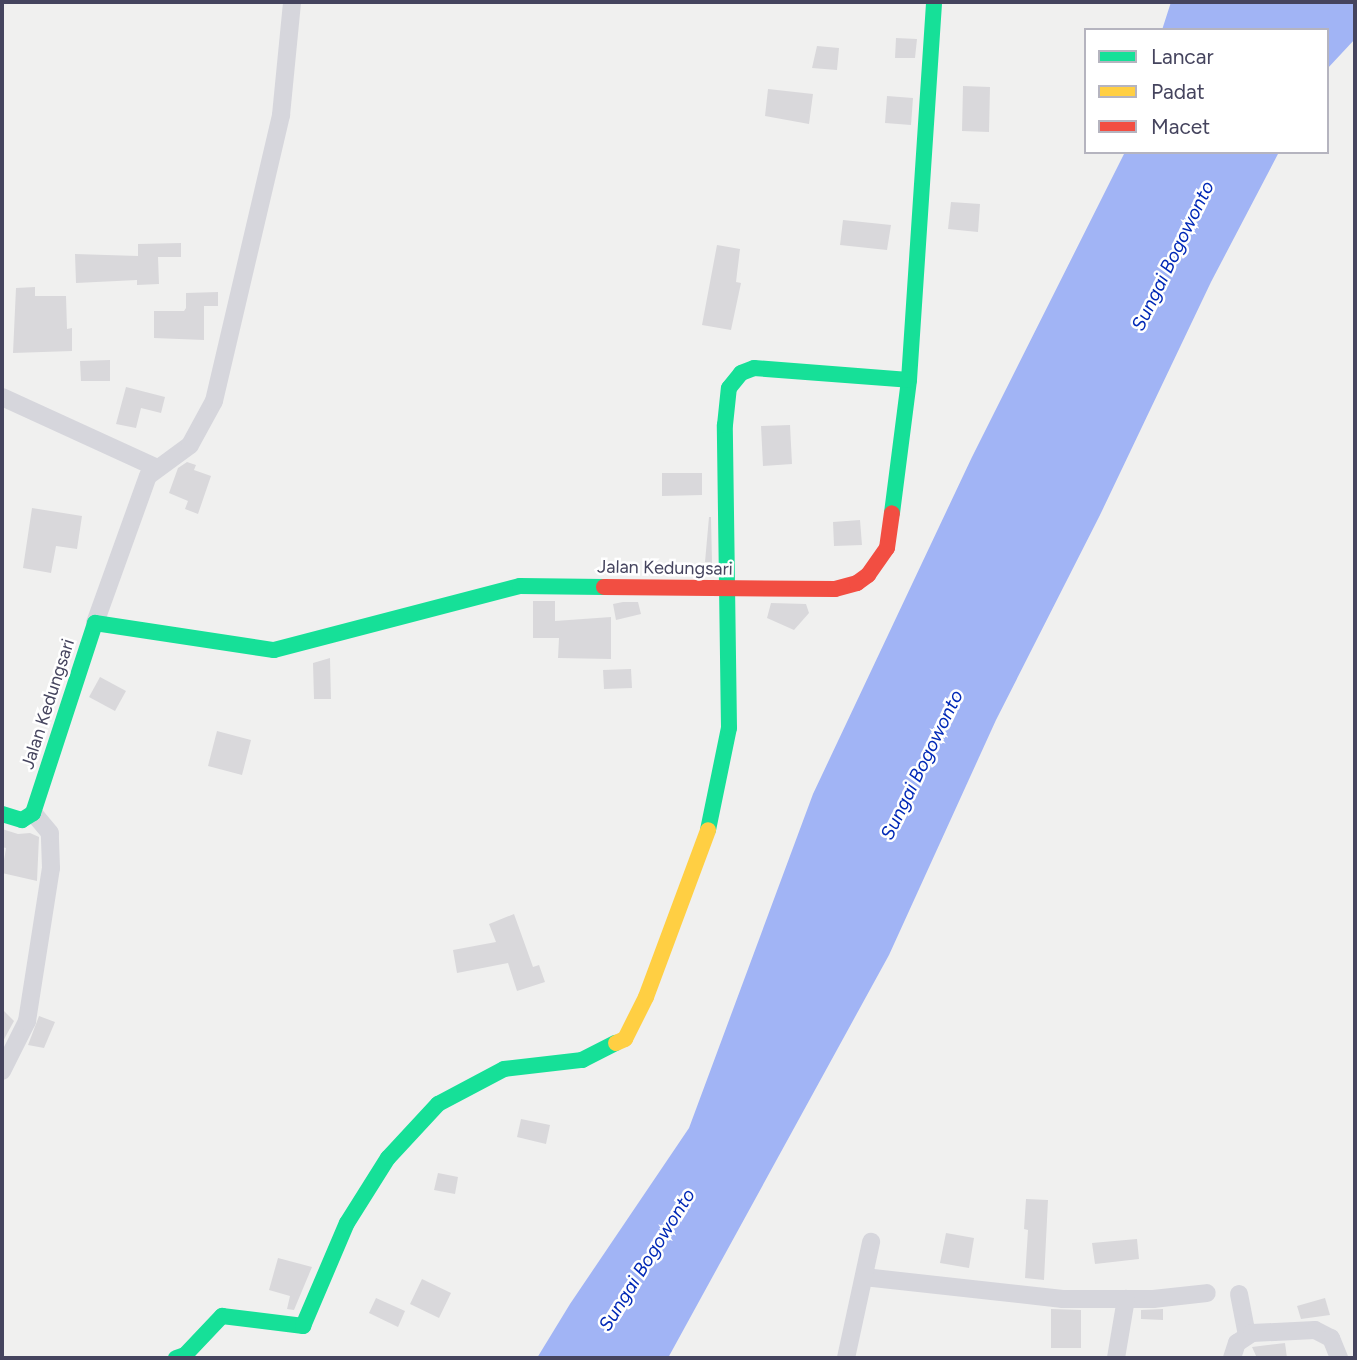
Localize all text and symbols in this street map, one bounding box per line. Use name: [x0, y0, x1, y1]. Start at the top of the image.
legend: [1084, 28, 1329, 154]
text: Lancar: [1151, 44, 1214, 69]
text: Padat: [1151, 79, 1205, 104]
text: Macet: [1151, 114, 1210, 139]
water label: Sungai Bogowonto: [1127, 178, 1219, 334]
street label: Jalan Kedungsari: [597, 556, 733, 580]
street label: Jalan Kedungsari: [17, 636, 79, 772]
water label: Sungai Bogowonto: [876, 687, 968, 843]
water label: Sungai Bogowonto: [594, 1185, 700, 1335]

